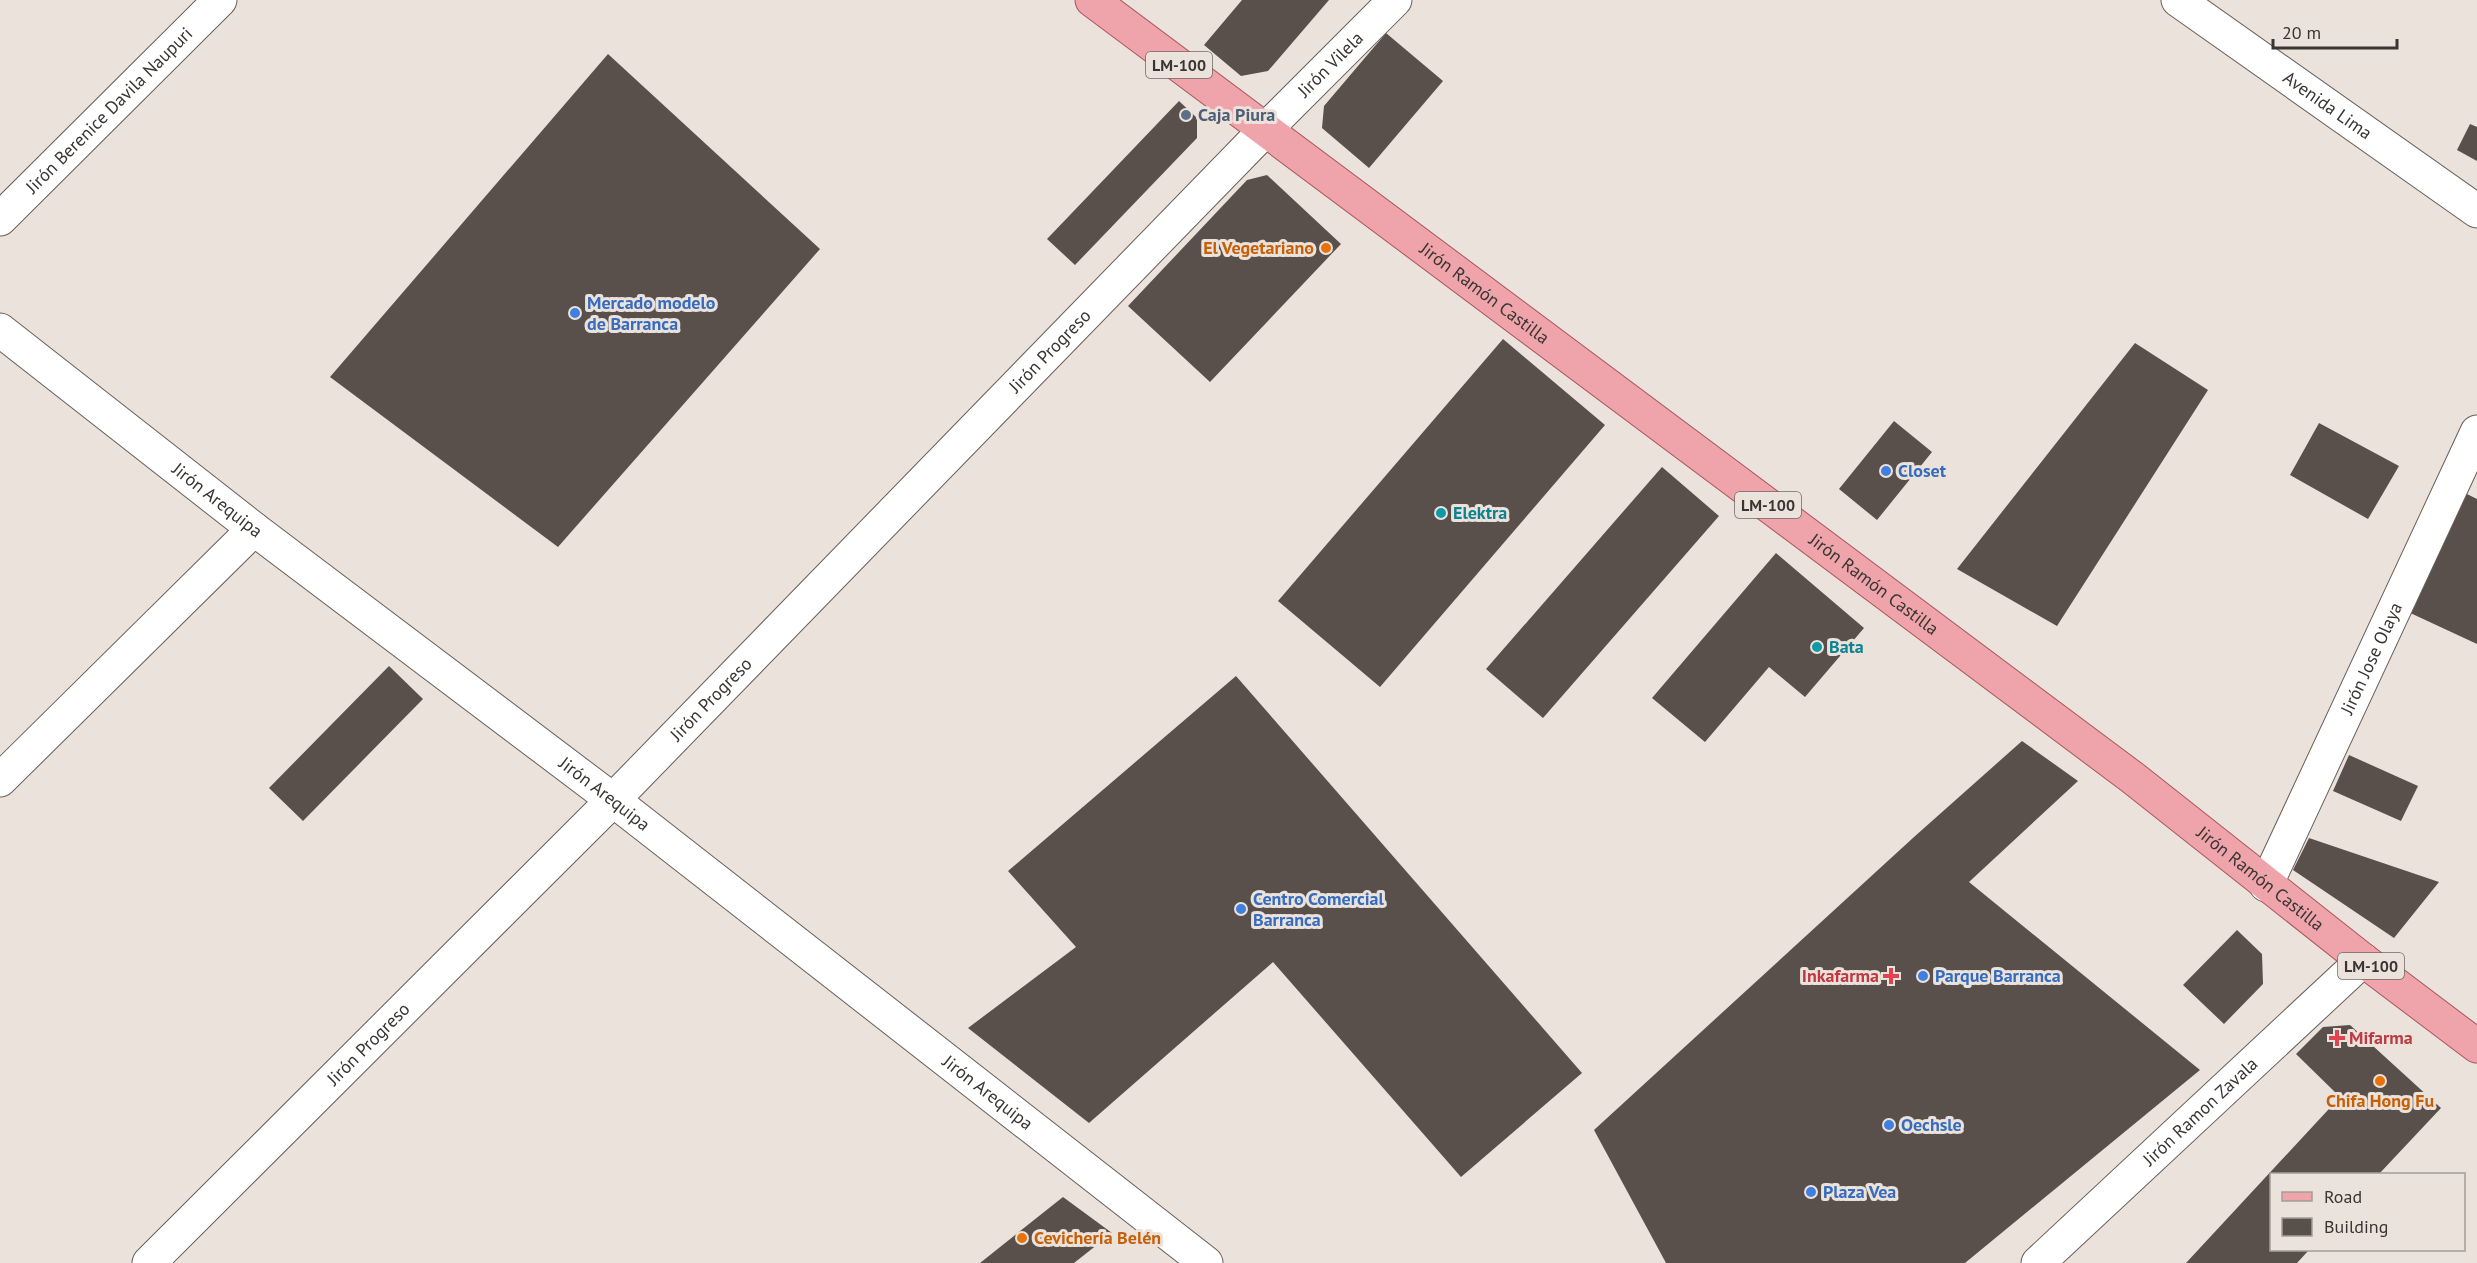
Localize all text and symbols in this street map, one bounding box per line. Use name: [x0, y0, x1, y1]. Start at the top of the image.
scale bar: [2273, 12, 2398, 50]
text: 20 m: [2282, 21, 2321, 44]
street label: Jirón Berenice Davila Naupuri: [20, 22, 197, 199]
street label: Jirón Vilela: [1292, 26, 1368, 103]
road number: LM-100: [1146, 52, 1212, 78]
street label: Avenida Lima: [2279, 66, 2377, 144]
place label: Caja Piura: [1198, 103, 1275, 126]
marker: Caja Piura: [1179, 108, 1193, 122]
place label: El Vegetariano: [1203, 236, 1314, 259]
street label: Jirón Ramón Castilla: [1415, 236, 1554, 349]
marker: El Vegetariano: [1319, 241, 1333, 255]
place label: Mercado modelo de Barranca: [587, 291, 716, 335]
street label: Jirón Progreso: [1003, 304, 1095, 398]
marker: Mercado modelo de Barranca: [568, 306, 582, 320]
street label: Jirón Arequipa: [167, 457, 267, 542]
place label: Closet: [1898, 459, 1947, 482]
marker: Closet: [1879, 464, 1893, 478]
road number: LM-100: [1735, 492, 1801, 518]
place label: Elektra: [1453, 501, 1507, 524]
marker: Elektra: [1434, 506, 1448, 520]
street label: Jirón Ramón Castilla: [1804, 527, 1943, 640]
street label: Jirón Jose Olaya: [2335, 599, 2407, 719]
place label: Bata: [1829, 635, 1864, 658]
marker: Bata: [1810, 640, 1824, 654]
street label: Jirón Progreso: [664, 652, 757, 746]
street label: Jirón Arequipa: [554, 751, 655, 836]
street label: Jirón Ramón Castilla: [2192, 820, 2329, 936]
place label: Centro Comercial Barranca: [1253, 887, 1385, 931]
marker: Centro Comercial Barranca: [1234, 902, 1248, 916]
road number: LM-100: [2338, 953, 2404, 979]
place label: Inkafarma: [1802, 964, 1879, 987]
place label: Parque Barranca: [1935, 964, 2061, 987]
marker: Inkafarma: [1884, 969, 1898, 983]
marker: Parque Barranca: [1916, 969, 1930, 983]
street label: Jirón Progreso: [321, 997, 414, 1091]
place label: Mifarma: [2349, 1026, 2413, 1049]
marker: Mifarma: [2330, 1031, 2344, 1045]
street label: Jirón Arequipa: [938, 1049, 1038, 1135]
street label: Jirón Ramon Zavala: [2137, 1052, 2262, 1171]
marker: Chifa Hong Fu: [2373, 1074, 2387, 1088]
place label: Chifa Hong Fu: [2326, 1089, 2434, 1112]
place label: Oechsle: [1901, 1113, 1962, 1136]
marker: Oechsle: [1882, 1118, 1896, 1132]
legend: [2270, 1173, 2465, 1251]
place label: Plaza Vea: [1823, 1180, 1896, 1203]
marker: Plaza Vea: [1804, 1185, 1818, 1199]
text: Road: [2324, 1185, 2362, 1208]
text: Building: [2324, 1215, 2388, 1238]
place label: Cevichería Belén: [1034, 1226, 1161, 1249]
marker: Cevichería Belén: [1015, 1231, 1029, 1245]

